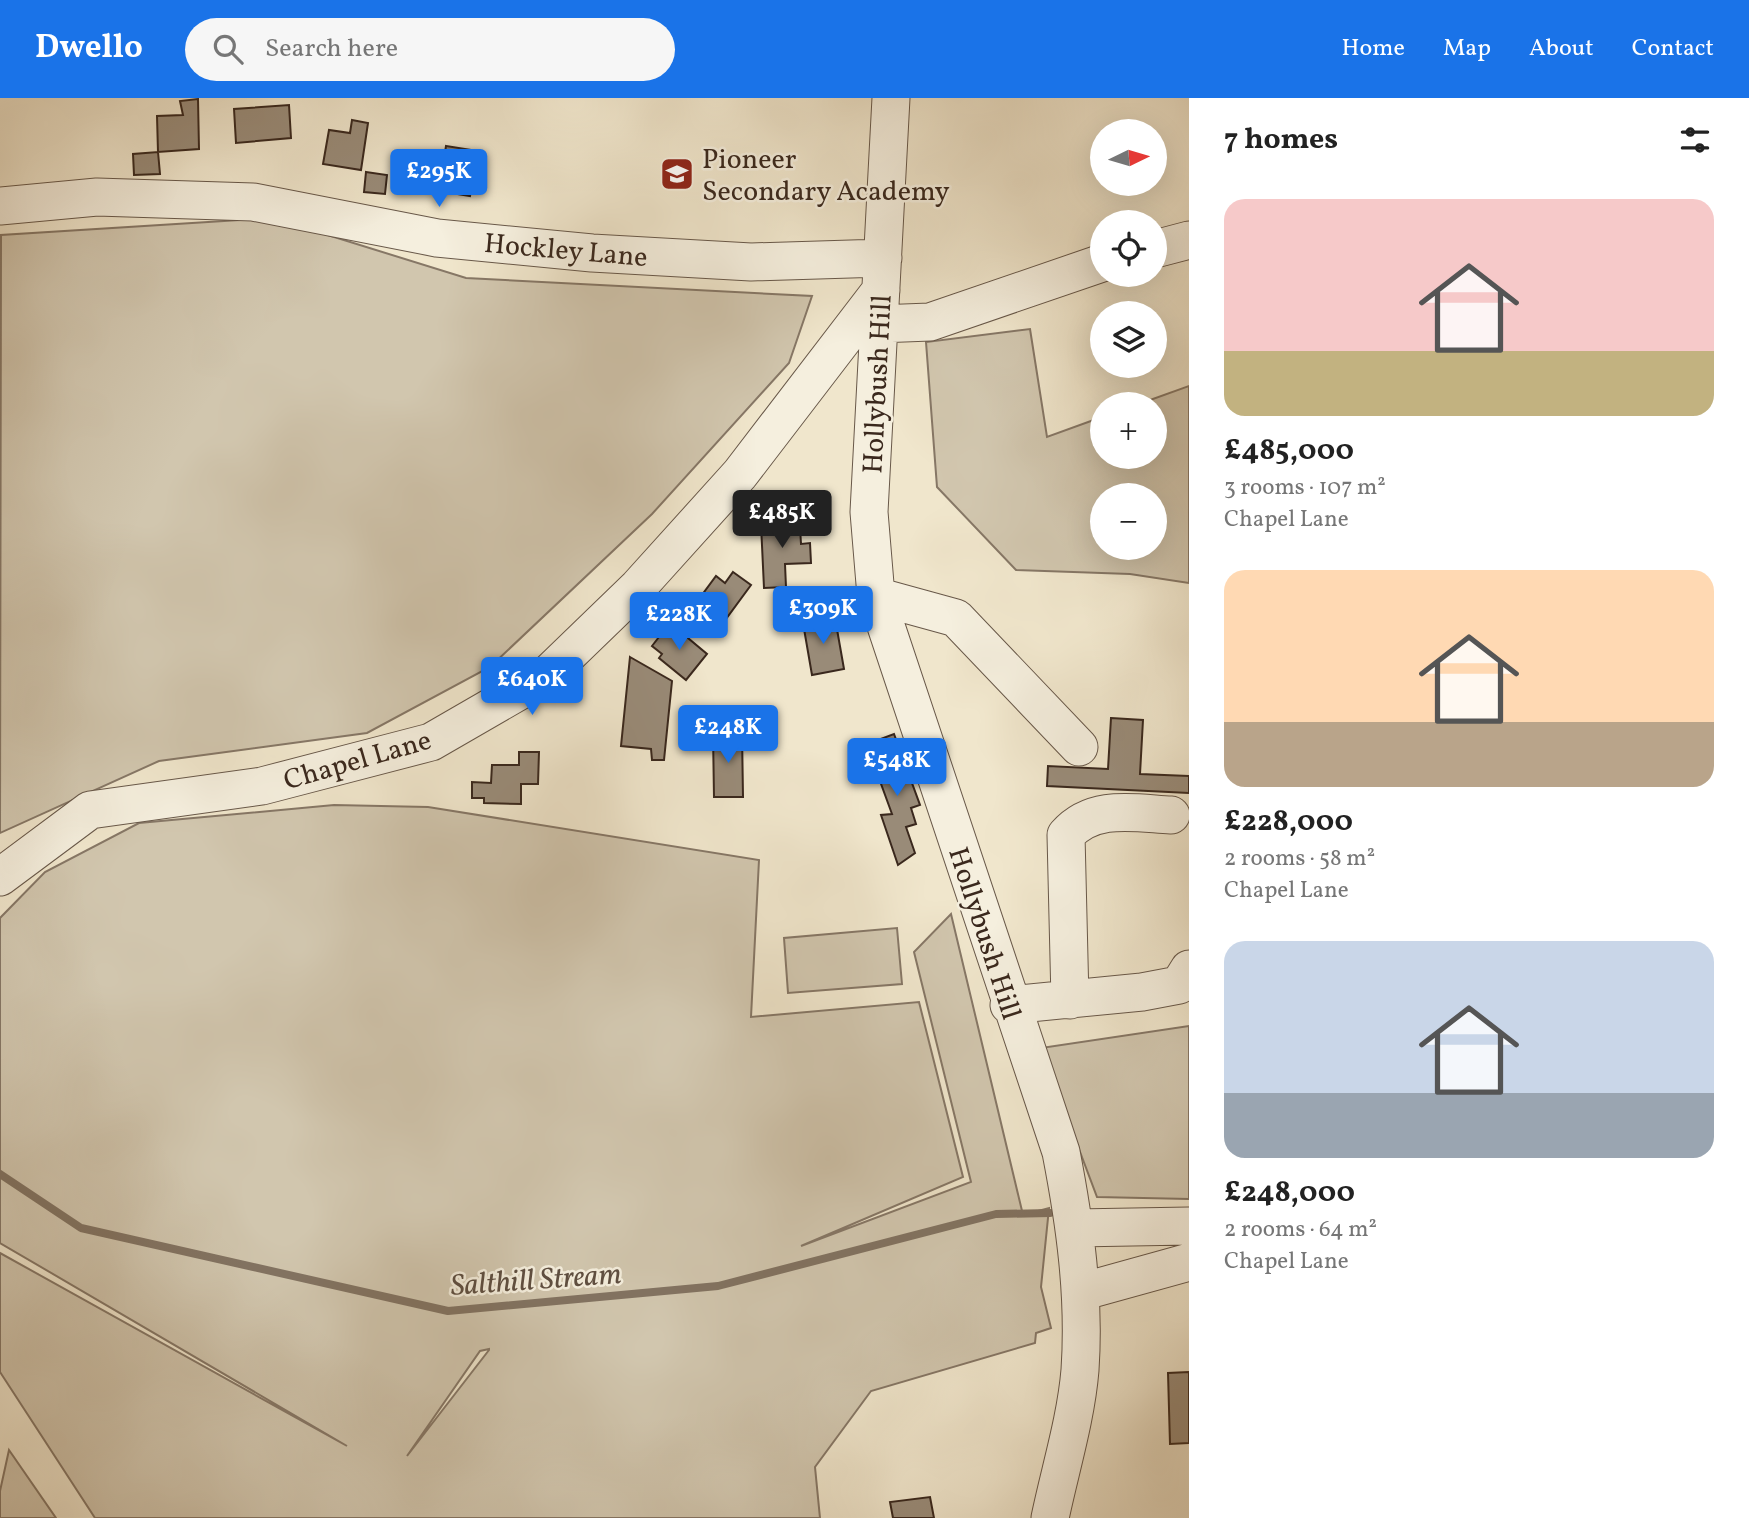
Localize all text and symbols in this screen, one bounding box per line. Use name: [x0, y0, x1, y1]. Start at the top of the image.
search box: [185, 18, 675, 81]
text: Dwello: [35, 26, 143, 72]
icon: search: [209, 30, 247, 68]
text: Search here: [265, 31, 398, 67]
text: Home: [1341, 32, 1405, 66]
text: Map: [1443, 32, 1491, 66]
text: About: [1529, 32, 1594, 66]
text: Contact: [1632, 32, 1714, 66]
north arrow: [1090, 119, 1167, 196]
map controls: [1090, 119, 1167, 560]
text: 7 homes: [1224, 119, 1338, 161]
icon: filters: [1676, 121, 1714, 159]
place label: Pioneer Secondary Academy: [702, 141, 950, 212]
pin: £295K: [390, 150, 488, 209]
school or university icon: Pioneer Secondary Academy: [658, 155, 696, 193]
text: £295K: [406, 156, 472, 188]
button: locate: [1090, 210, 1167, 287]
street label: Hockley Lane: [482, 225, 649, 278]
icon: home: [1406, 245, 1532, 371]
street label: Hollybush Hill: [854, 294, 903, 475]
button: layers: [1090, 301, 1167, 378]
button: +: [1090, 392, 1167, 469]
text: £485,000: [1224, 430, 1354, 472]
text: 3 rooms · 107 m²: [1224, 472, 1386, 504]
button: −: [1090, 483, 1167, 560]
pin: £485K: [733, 490, 831, 550]
text: £485K: [749, 497, 815, 529]
text: Chapel Lane: [1224, 504, 1349, 536]
pin: £309K: [774, 587, 872, 646]
pin: £228K: [630, 592, 728, 652]
text: £309K: [789, 593, 857, 625]
text: £228K: [646, 599, 712, 631]
icon: home: [1406, 616, 1532, 742]
pin: £640K: [483, 658, 581, 717]
text: £640K: [497, 664, 567, 696]
pin: £248K: [679, 706, 777, 765]
text: £248K: [694, 712, 762, 744]
street label: Chapel Lane: [279, 722, 436, 801]
pin: £548K: [848, 738, 946, 798]
text: £548K: [863, 745, 931, 777]
text: £228,000: [1224, 801, 1353, 843]
street label: Hollybush Hill: [937, 843, 1030, 1025]
text: 2 rooms · 58 m²: [1224, 843, 1375, 875]
text: Chapel Lane: [1224, 875, 1349, 907]
icon: home: [1406, 987, 1532, 1113]
text: £248,000: [1224, 1172, 1355, 1214]
text: 2 rooms · 64 m²: [1224, 1214, 1377, 1246]
text: Chapel Lane: [1224, 1246, 1349, 1278]
water label: Salthill Stream: [449, 1254, 623, 1308]

